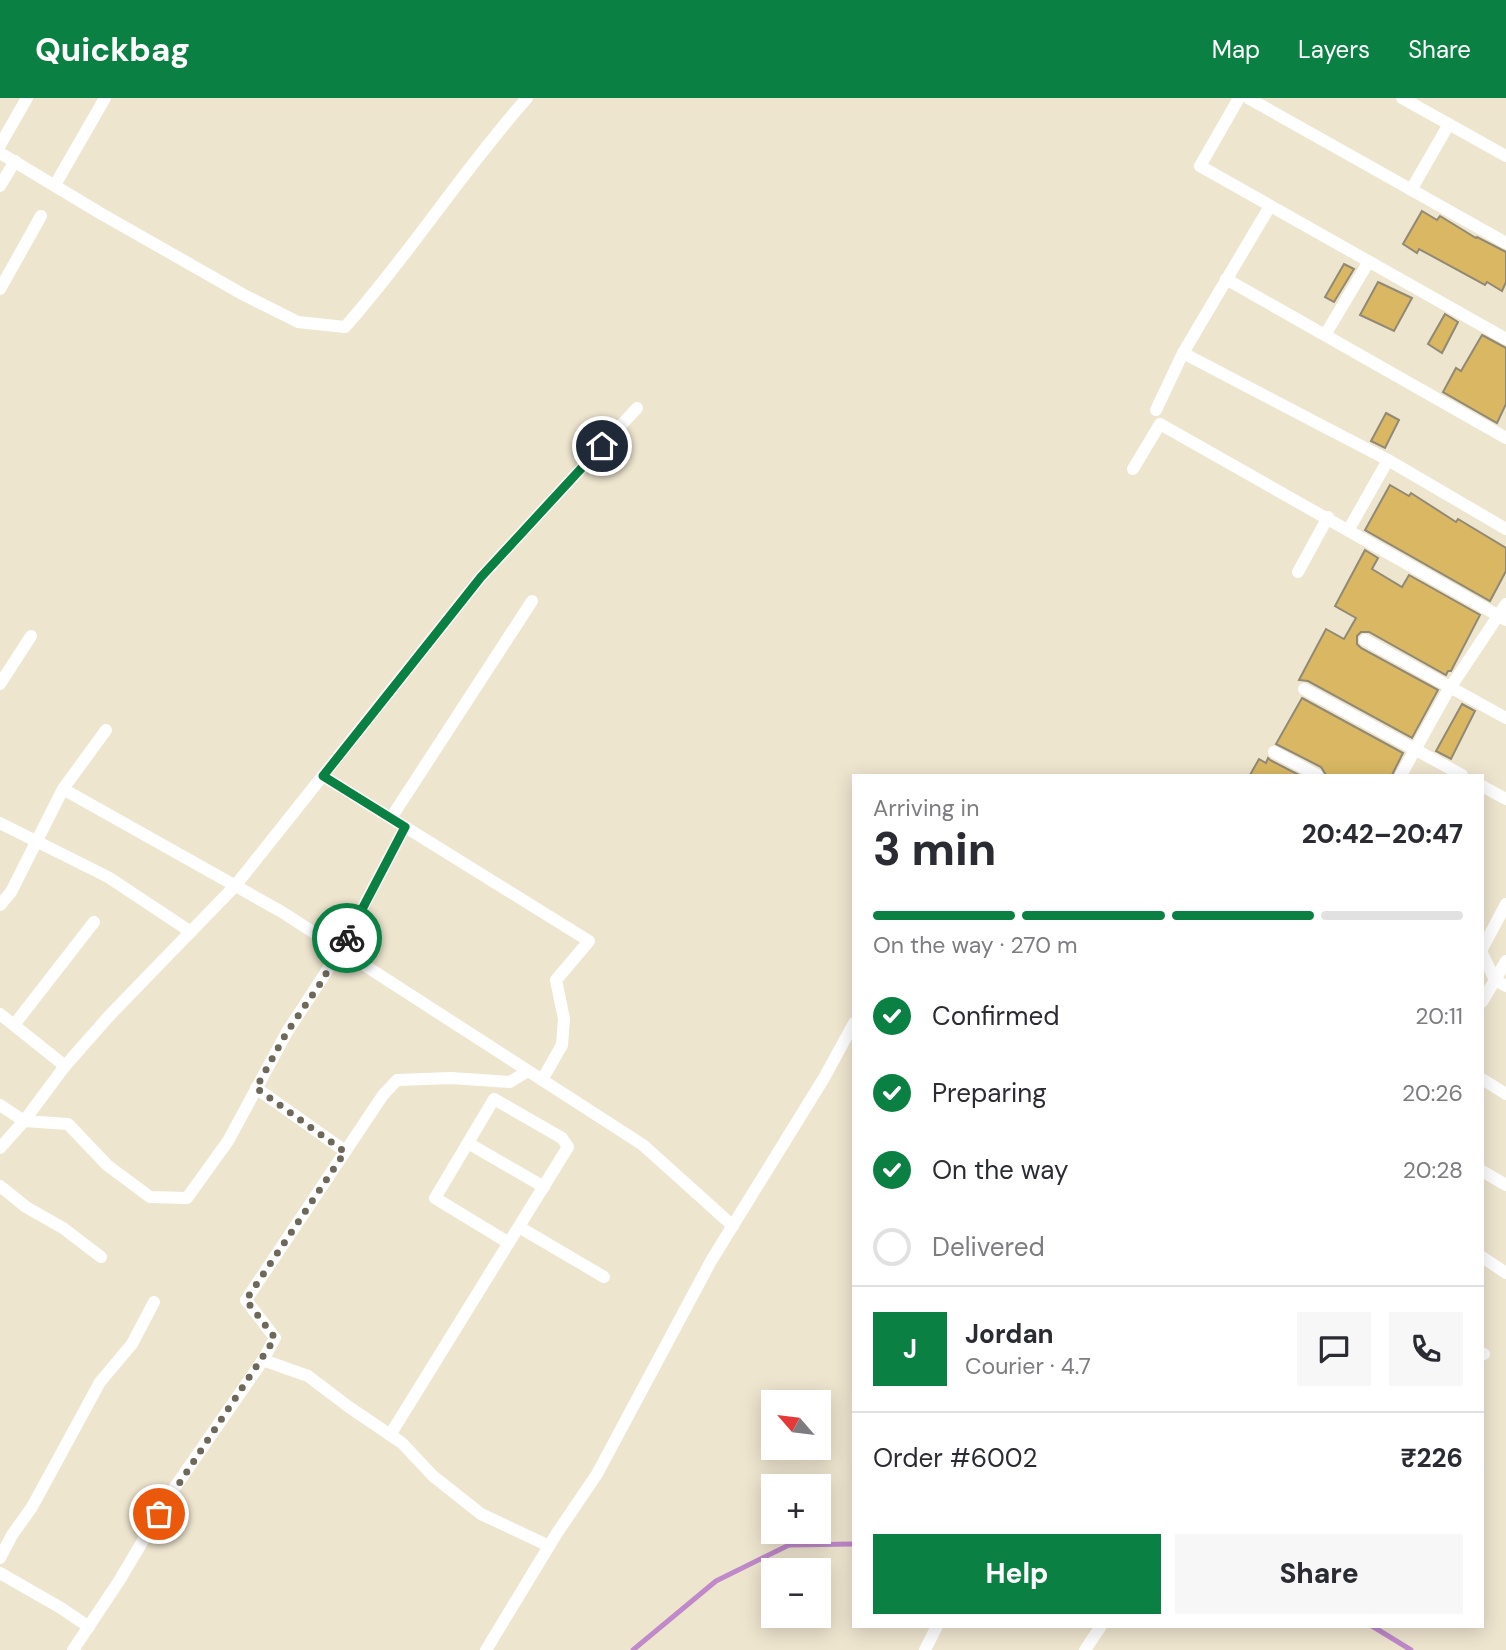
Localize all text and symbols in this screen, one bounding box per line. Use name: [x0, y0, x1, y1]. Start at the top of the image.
text: Quickbag: [35, 28, 190, 71]
text: Map: [1212, 34, 1260, 65]
text: Layers: [1298, 34, 1370, 65]
text: Share: [1408, 34, 1471, 65]
pin: [572, 416, 632, 476]
icon: home: [583, 427, 621, 465]
text: Arriving in: [873, 793, 979, 823]
text: 20:42–20:47: [1302, 817, 1463, 851]
text: 3 min: [873, 819, 996, 879]
courier: [312, 903, 382, 973]
icon: bike: [328, 919, 366, 957]
text: On the way · 270 m: [873, 930, 1078, 960]
icon: check: [873, 997, 911, 1035]
text: Confirmed: [932, 999, 1059, 1033]
text: 20:11: [1415, 1001, 1463, 1031]
icon: check: [873, 1074, 911, 1112]
text: Preparing: [932, 1076, 1047, 1110]
text: 20:26: [1402, 1078, 1463, 1108]
icon: check: [873, 1151, 911, 1189]
text: On the way: [932, 1153, 1068, 1187]
text: 20:28: [1403, 1155, 1463, 1185]
text: Delivered: [932, 1230, 1045, 1264]
button: chat: [1297, 1312, 1371, 1386]
button: phone: [1389, 1312, 1463, 1386]
text: Jordan: [965, 1317, 1054, 1351]
text: J: [903, 1332, 917, 1366]
text: Courier · 4.7: [965, 1351, 1091, 1381]
north arrow: [761, 1390, 831, 1460]
map controls: [761, 1390, 831, 1628]
text: Order #6002: [873, 1441, 1037, 1475]
text: ₹226: [1401, 1441, 1463, 1475]
button: +: [761, 1474, 831, 1544]
pin: [129, 1484, 189, 1544]
icon: bag: [140, 1495, 178, 1533]
button: Help: [873, 1534, 1161, 1614]
button: Share: [1175, 1534, 1463, 1614]
button: −: [761, 1558, 831, 1628]

